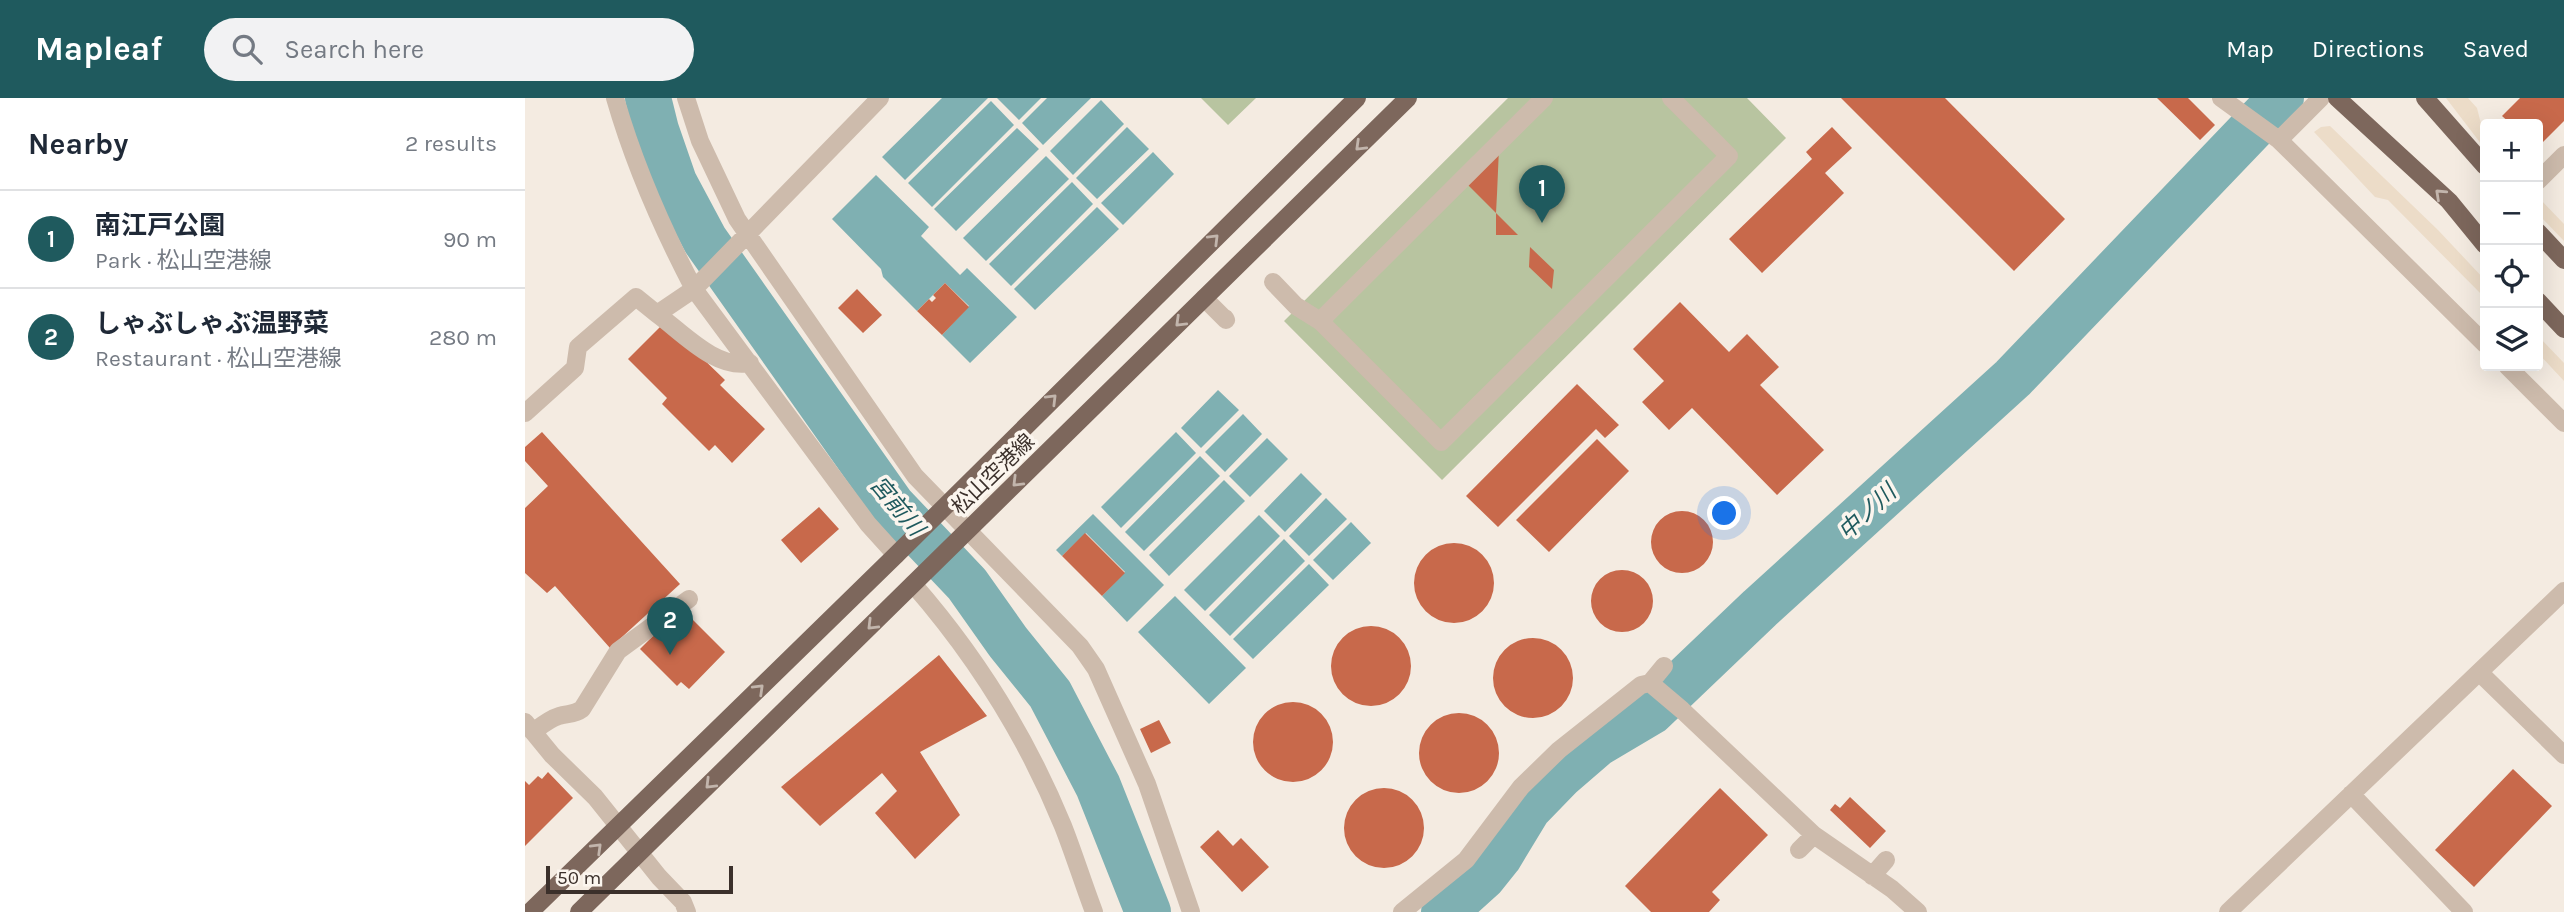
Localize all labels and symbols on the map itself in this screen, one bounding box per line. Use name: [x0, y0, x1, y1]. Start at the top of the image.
one-way arrow: [1355, 137, 1368, 150]
pin: 1: [1519, 165, 1565, 223]
one-way arrow: [2435, 189, 2448, 202]
one-way arrow: [1206, 235, 1219, 248]
one-way arrow: [1175, 314, 1188, 327]
one-way arrow: [1044, 395, 1057, 408]
street label: 松山空港線: [947, 429, 1039, 519]
water label: 宮前川: [864, 471, 931, 543]
one-way arrow: [1013, 473, 1026, 486]
water label: 中ノ川: [1833, 477, 1904, 545]
your location: [1707, 496, 1741, 530]
pin: 2: [647, 597, 693, 655]
one-way arrow: [867, 616, 880, 629]
one-way arrow: [751, 684, 764, 697]
one-way arrow: [705, 776, 718, 789]
one-way arrow: [588, 843, 601, 856]
scale bar: [546, 863, 733, 895]

